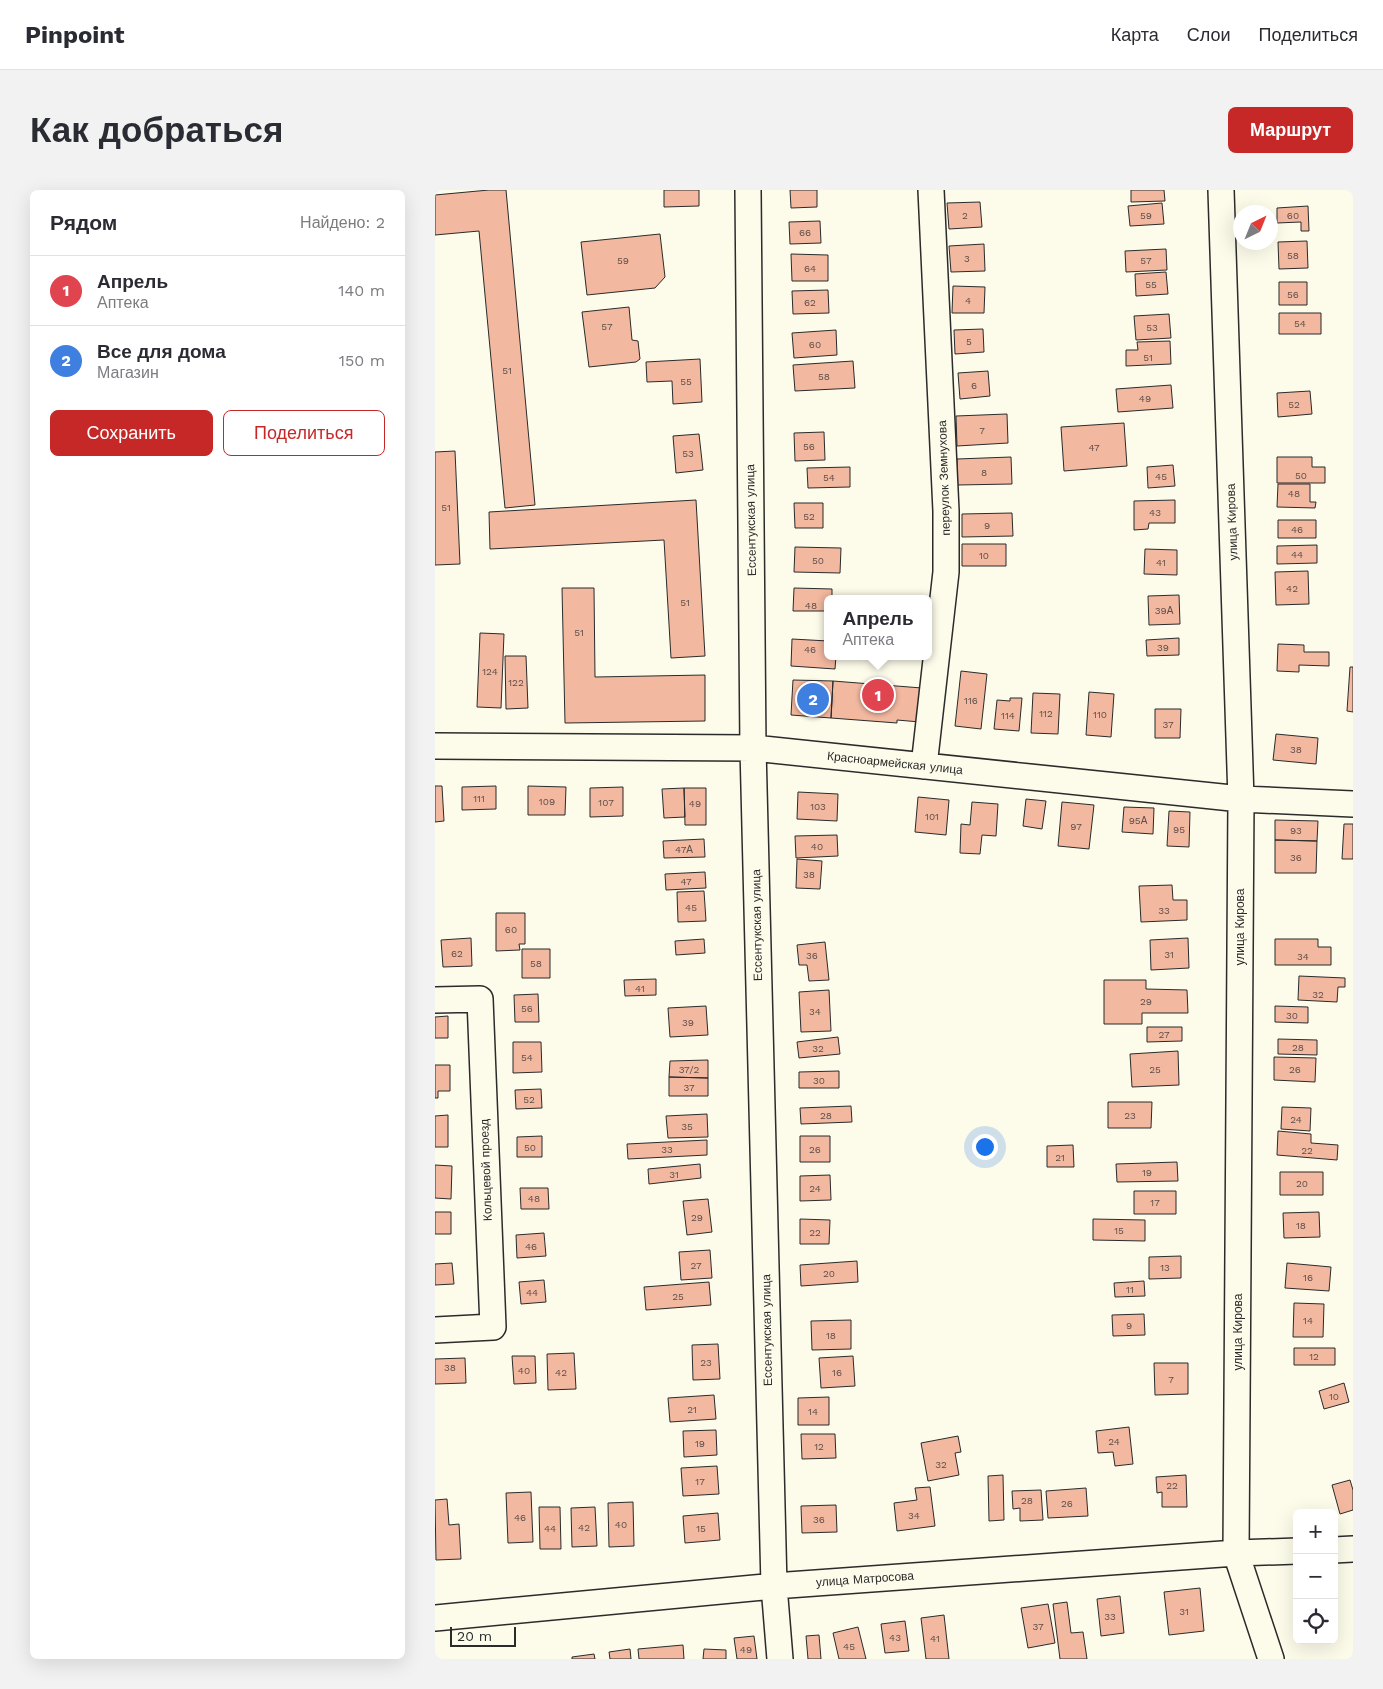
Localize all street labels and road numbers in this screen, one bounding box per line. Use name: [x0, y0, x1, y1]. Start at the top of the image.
street label: переулок Земнухова: [935, 420, 953, 536]
street label: Ессентукская улица: [743, 464, 759, 576]
street label: улица Кирова: [1224, 483, 1240, 561]
street label: Красноармейская улица: [826, 749, 964, 777]
street label: Ессентукская улица: [749, 869, 765, 981]
street label: улица Кирова: [1233, 888, 1247, 966]
street label: Кольцевой проезд: [477, 1119, 495, 1221]
street label: Ессентукская улица: [759, 1274, 775, 1386]
street label: улица Кирова: [1231, 1293, 1245, 1371]
street label: улица Матросова: [816, 1569, 915, 1589]

